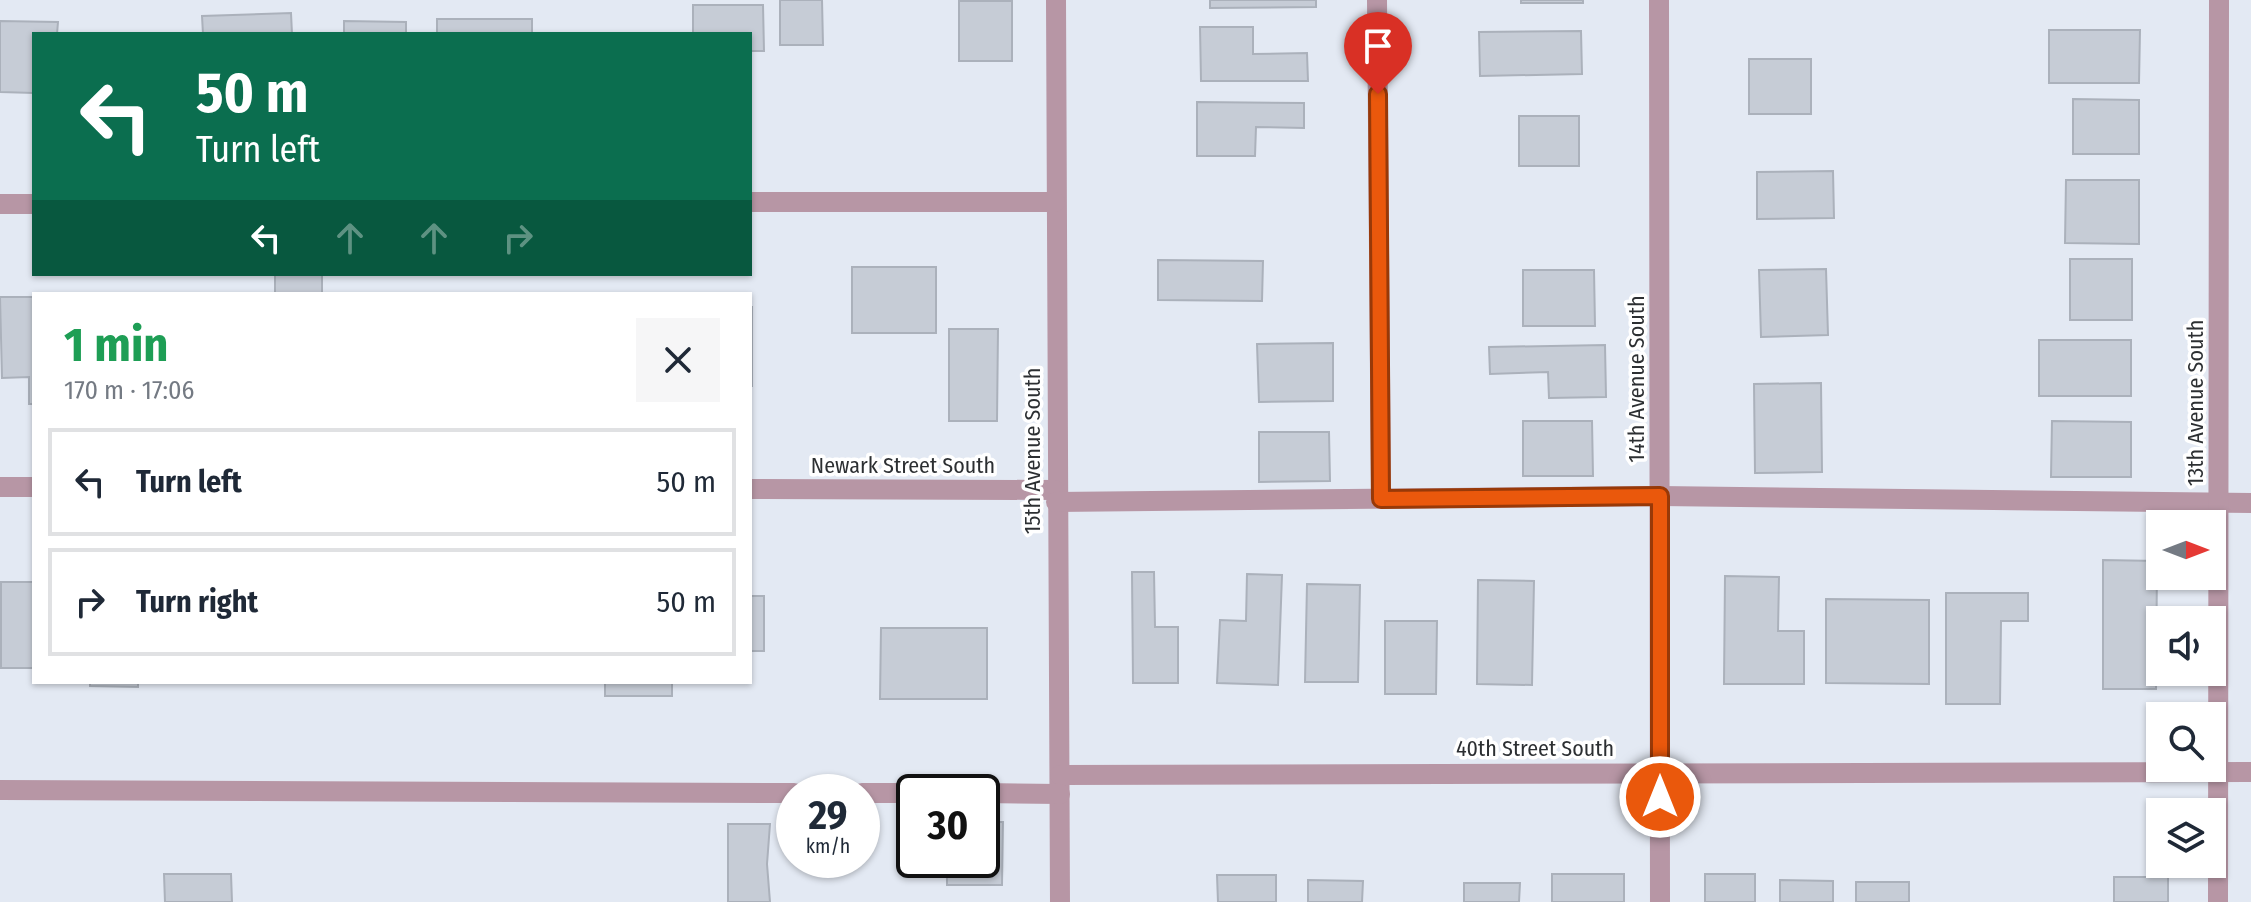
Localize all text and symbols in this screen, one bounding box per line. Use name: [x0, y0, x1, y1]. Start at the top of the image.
pin: [1344, 12, 1412, 94]
icon: arrive: [1356, 24, 1400, 68]
text: 50 m: [196, 60, 308, 127]
icon: left: [64, 64, 168, 168]
text: Turn left: [196, 128, 320, 172]
icon: left: [244, 216, 288, 260]
icon: ahead: [328, 216, 372, 260]
icon: ahead: [412, 216, 456, 260]
icon: right: [496, 216, 540, 260]
street label: 14th Avenue South: [1623, 295, 1650, 463]
text: 1 min: [64, 316, 169, 374]
button: close: [636, 318, 720, 402]
street label: 13th Avenue South: [2182, 320, 2209, 486]
street label: 15th Avenue South: [1019, 368, 1046, 534]
text: 170 m · 17:06: [64, 375, 194, 406]
street label: Newark Street South: [811, 452, 995, 479]
icon: left: [68, 460, 112, 504]
text: Turn left: [136, 464, 242, 500]
text: 50 m: [656, 464, 716, 500]
north arrow: [2146, 510, 2226, 590]
map controls: [2146, 510, 2226, 878]
icon: right: [68, 580, 112, 624]
text: Turn right: [136, 584, 258, 620]
text: 50 m: [656, 584, 716, 620]
button: sound: [2146, 606, 2226, 686]
button: search: [2146, 702, 2226, 782]
street label: 40th Street South: [1456, 735, 1614, 762]
position arrow: [1618, 755, 1702, 839]
speed limit sign: 30: [896, 774, 1000, 878]
text: 29: [808, 792, 847, 840]
button: layers: [2146, 798, 2226, 878]
text: km/h: [806, 834, 850, 858]

